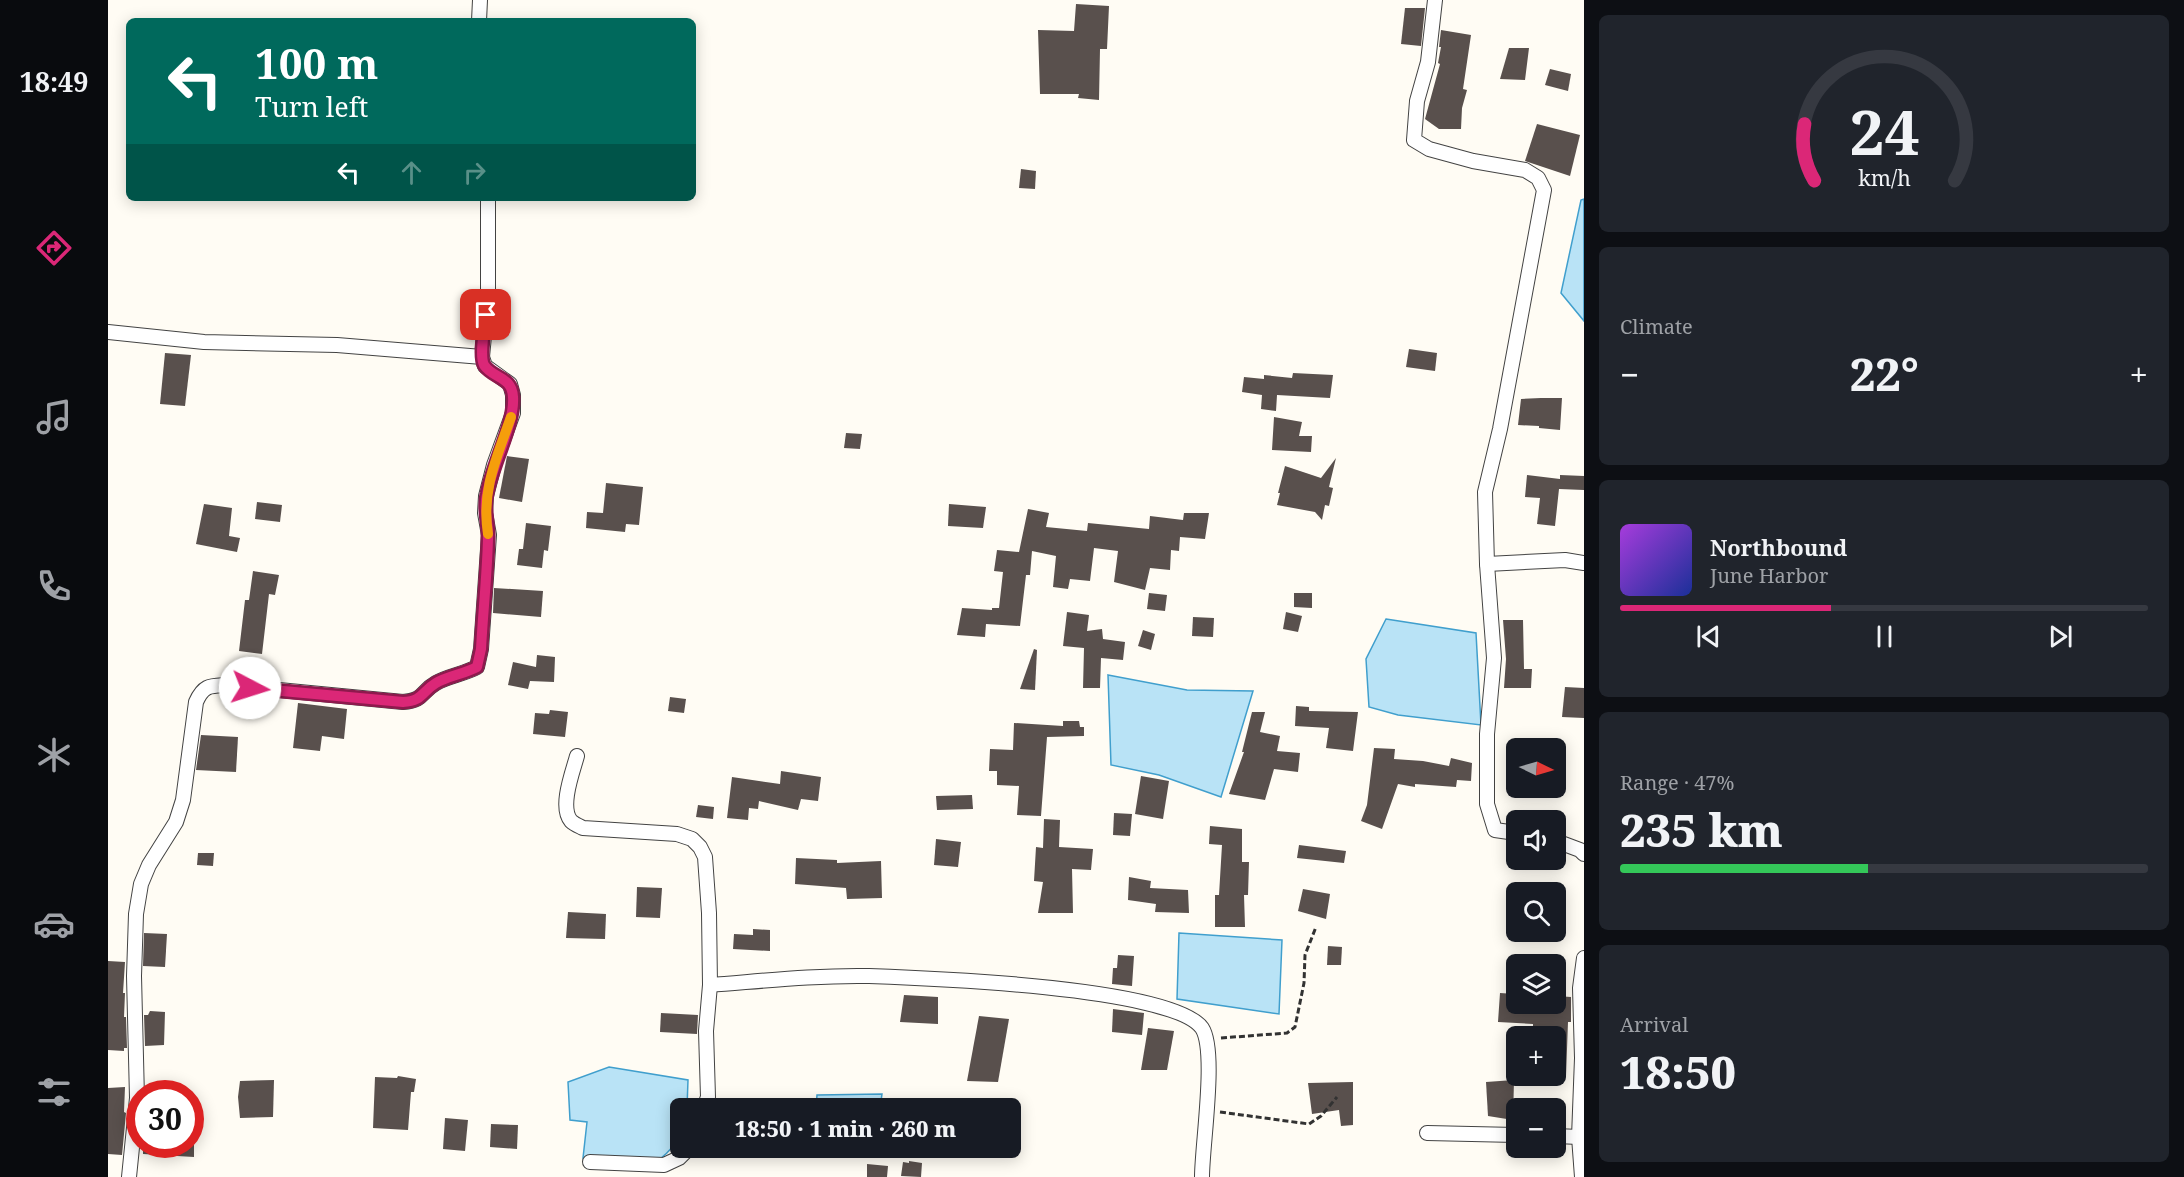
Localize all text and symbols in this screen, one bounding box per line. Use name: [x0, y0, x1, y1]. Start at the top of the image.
text: 100 m: [255, 34, 379, 91]
icon: left: [156, 42, 234, 120]
text: 18:49: [19, 63, 89, 100]
text: Turn left: [255, 88, 368, 125]
text: 24: [1849, 88, 1919, 173]
icon: left: [332, 156, 365, 189]
icon: ahead: [395, 156, 428, 189]
icon: right: [458, 156, 491, 189]
text: km/h: [1858, 163, 1911, 192]
icon: directions: [33, 227, 75, 269]
pin: [460, 289, 511, 340]
icon: arrive: [469, 298, 502, 331]
text: Climate: [1620, 313, 1693, 340]
text: 22°: [1850, 343, 1919, 404]
text: −: [1620, 352, 1639, 397]
text: +: [2130, 352, 2148, 397]
icon: music: [33, 396, 75, 438]
text: Northbound: [1710, 532, 1847, 562]
text: June Harbor: [1710, 562, 1828, 589]
icon: phone: [33, 565, 75, 607]
icon: previous: [1692, 620, 1725, 653]
icon: pause: [1868, 620, 1901, 653]
icon: next: [2044, 620, 2077, 653]
position arrow: [218, 656, 282, 720]
icon: climate: [33, 734, 75, 776]
north arrow: [1506, 738, 1566, 798]
map controls: [1506, 738, 1566, 1158]
text: Range · 47%: [1620, 769, 1734, 796]
text: 235 km: [1620, 799, 1783, 860]
button: sound: [1506, 810, 1566, 870]
button: search: [1506, 882, 1566, 942]
icon: car: [33, 903, 75, 945]
button: layers: [1506, 954, 1566, 1014]
text: Arrival: [1620, 1011, 1688, 1038]
button: +: [1506, 1026, 1566, 1086]
text: 18:50: [1620, 1041, 1736, 1102]
icon: filters: [33, 1071, 75, 1113]
speed limit sign: 30: [126, 1080, 204, 1158]
button: −: [1506, 1098, 1566, 1158]
text: 18:50 · 1 min · 260 m: [735, 1113, 956, 1143]

